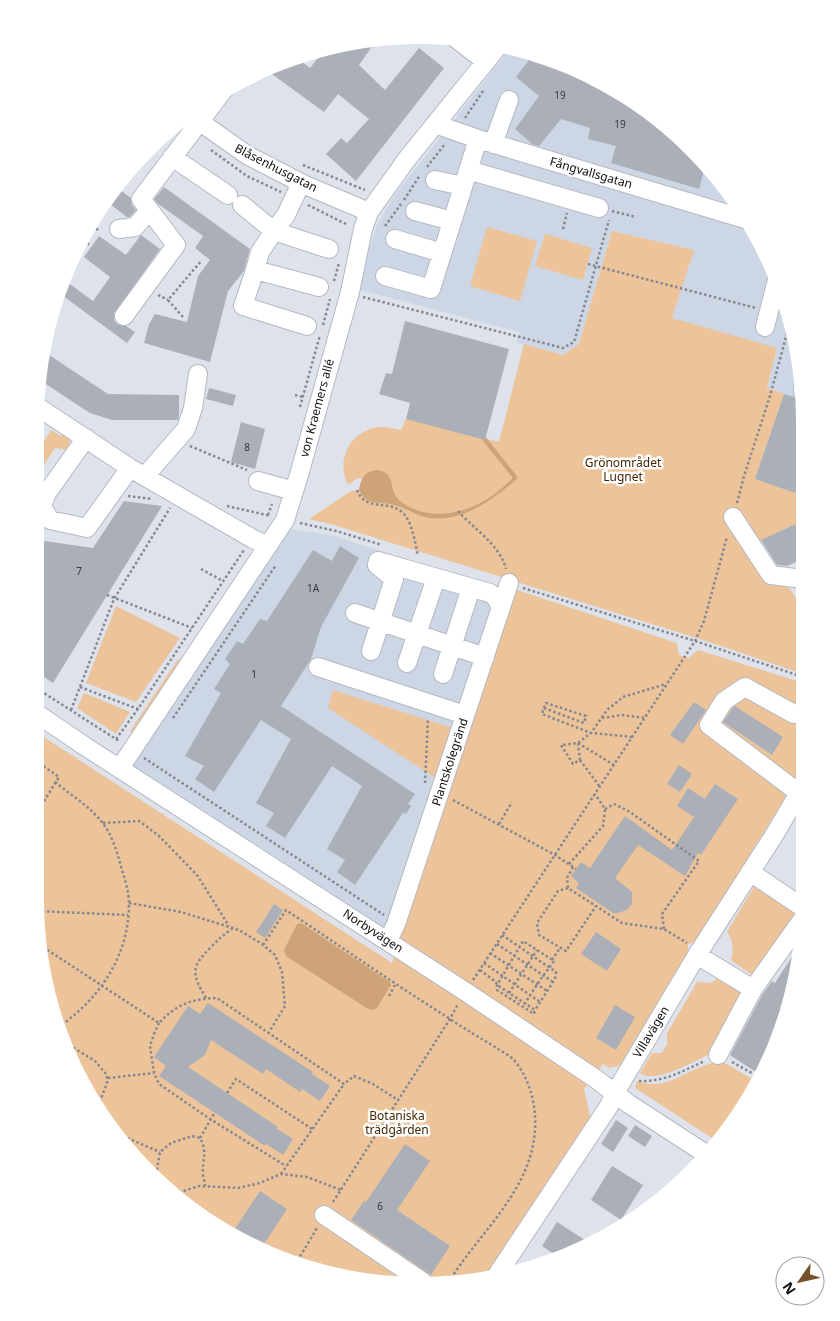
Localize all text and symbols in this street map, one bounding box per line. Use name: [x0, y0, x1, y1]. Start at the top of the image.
house number: 19: [554, 88, 566, 102]
house number: 19: [614, 117, 626, 131]
street label: Blåsenhusgatan: [232, 139, 321, 196]
street label: Fångvallsgatan: [548, 153, 634, 192]
street label: von Kraemers allé: [295, 357, 338, 459]
house number: 8: [244, 440, 250, 454]
park label: Grönområdet Lugnet: [585, 454, 662, 485]
house number: 7: [76, 564, 82, 578]
house number: 1A: [307, 581, 320, 595]
house number: 1: [251, 667, 257, 681]
street label: Plantskolegränd: [427, 716, 472, 808]
street label: Norbyvägen: [340, 905, 407, 956]
street label: Villavägen: [628, 1003, 673, 1061]
park label: Botaniska trädgården: [365, 1107, 429, 1138]
house number: 6: [377, 1199, 383, 1213]
north arrow: [775, 1256, 825, 1306]
text: N: [778, 1279, 800, 1299]

